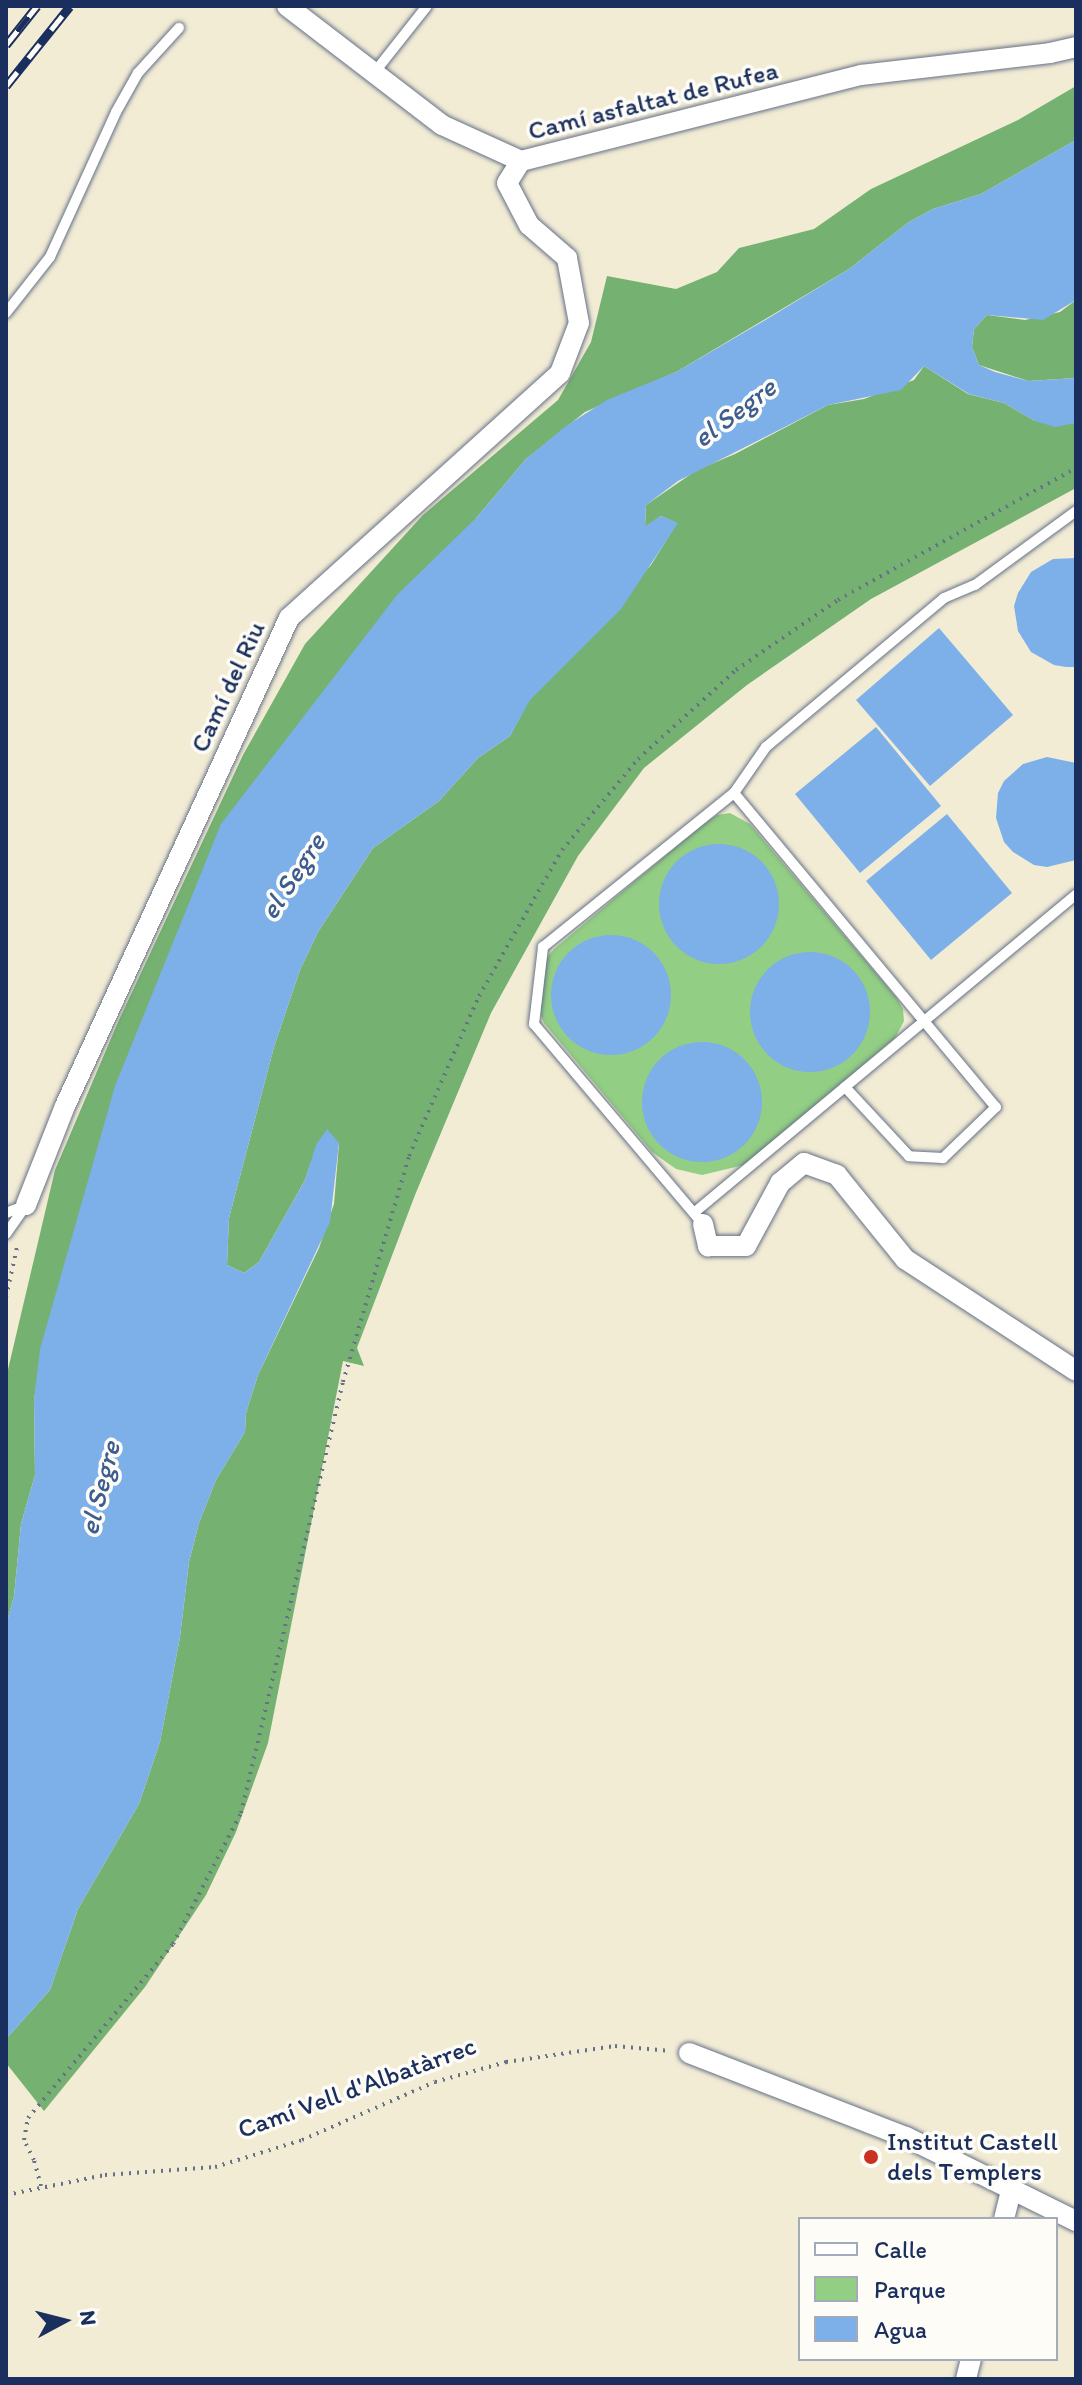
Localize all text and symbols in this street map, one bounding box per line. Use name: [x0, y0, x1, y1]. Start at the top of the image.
street label: Camí asfaltat de Rufea: [525, 55, 781, 147]
water label: el Segre: [686, 370, 782, 454]
street label: Camí del Riu: [184, 617, 272, 757]
water label: el Segre: [252, 827, 332, 925]
water label: el Segre: [71, 1438, 127, 1538]
street label: Camí Vell d'Albatàrrec: [234, 2031, 480, 2145]
place label: Institut Castell dels Templers: [887, 2126, 1058, 2188]
marker: Institut Castell dels Templers: [862, 2148, 880, 2166]
legend: [798, 2217, 1058, 2361]
text: Calle: [874, 2235, 927, 2264]
text: Parque: [874, 2275, 946, 2304]
north arrow: [24, 2281, 104, 2361]
text: N: [74, 2309, 103, 2327]
text: Agua: [874, 2315, 927, 2344]

